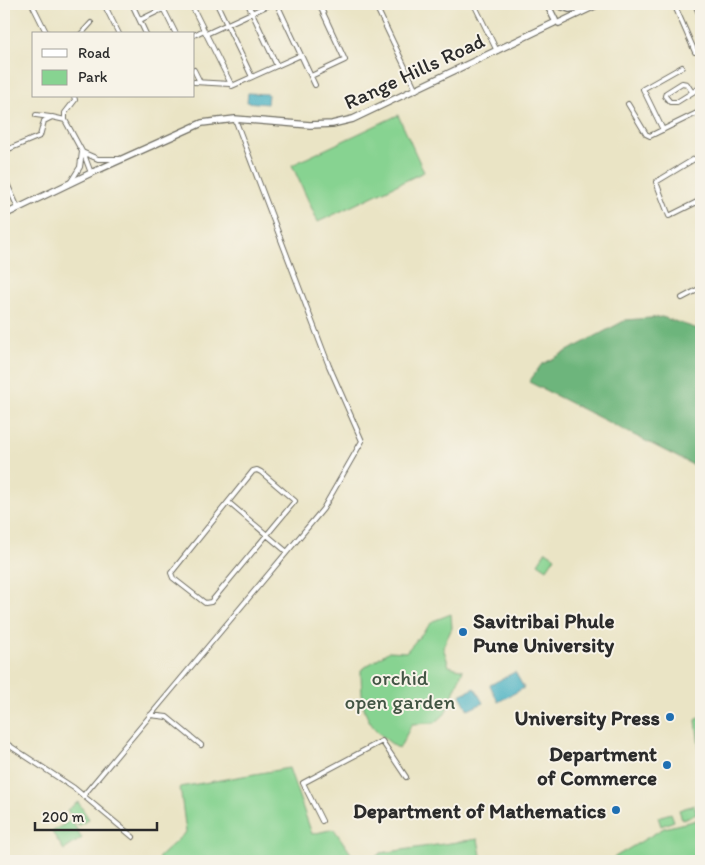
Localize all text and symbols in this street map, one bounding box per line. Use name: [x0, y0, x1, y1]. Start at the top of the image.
street label: Range Hills Road: [340, 27, 489, 114]
legend: [32, 32, 195, 98]
text: Road: [78, 44, 111, 62]
text: Park: [78, 68, 108, 86]
place label: Savitribai Phule Pune University: [473, 608, 615, 658]
marker: Savitribai Phule Pune University: [457, 626, 469, 638]
park label: orchid open garden: [345, 665, 456, 714]
place label: University Press: [514, 705, 660, 731]
marker: University Press: [664, 711, 676, 723]
place label: Department of Commerce: [537, 741, 657, 790]
marker: Department of Commerce: [661, 759, 673, 771]
place label: Department of Mathematics: [353, 798, 606, 824]
scale bar: [35, 800, 158, 832]
marker: Department of Mathematics: [610, 804, 622, 816]
text: 200 m: [42, 808, 85, 826]

